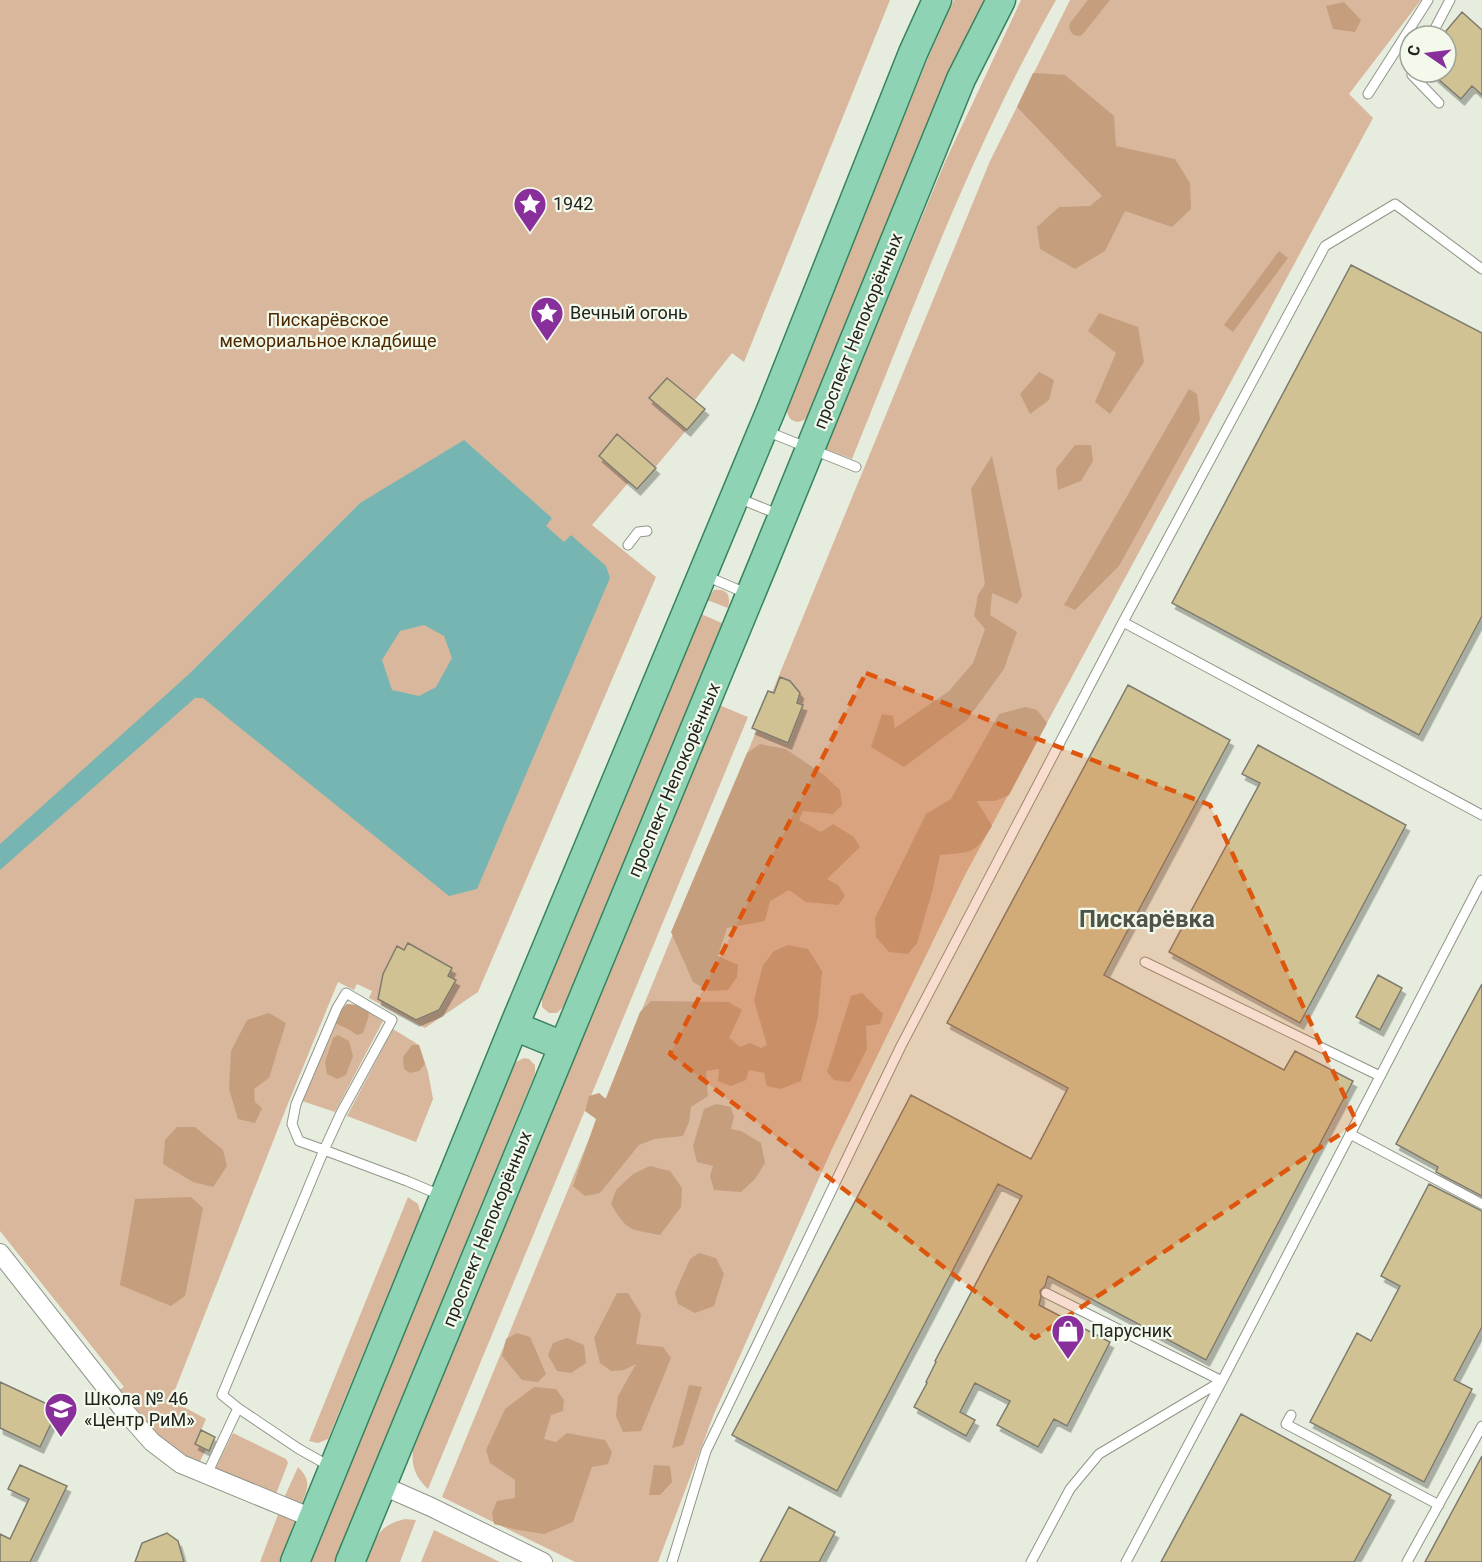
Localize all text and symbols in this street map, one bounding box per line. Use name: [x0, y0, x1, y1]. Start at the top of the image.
north arrow: [1398, 24, 1458, 84]
text: С: [1403, 43, 1424, 58]
place icon: 1942: [512, 186, 548, 233]
place label: 1942: [553, 193, 593, 214]
street label: проспект Непокорённых: [809, 230, 906, 432]
place icon: Вечный огонь: [529, 295, 565, 342]
place label: Вечный огонь: [570, 302, 688, 323]
park label: Пискарёвское мемориальное кладбище: [219, 309, 437, 351]
street label: проспект Непокорённых: [623, 679, 724, 880]
district label: Пискарёвка: [1079, 905, 1215, 933]
street label: проспект Непокорённых: [438, 1128, 535, 1330]
shop icon: Парусник: [1050, 1313, 1086, 1360]
place label: Парусник: [1091, 1320, 1172, 1341]
place label: Школа № 46 «Центр РиМ»: [84, 1388, 195, 1430]
school or university icon: Школа № 46 «Центр РиМ»: [43, 1391, 79, 1438]

